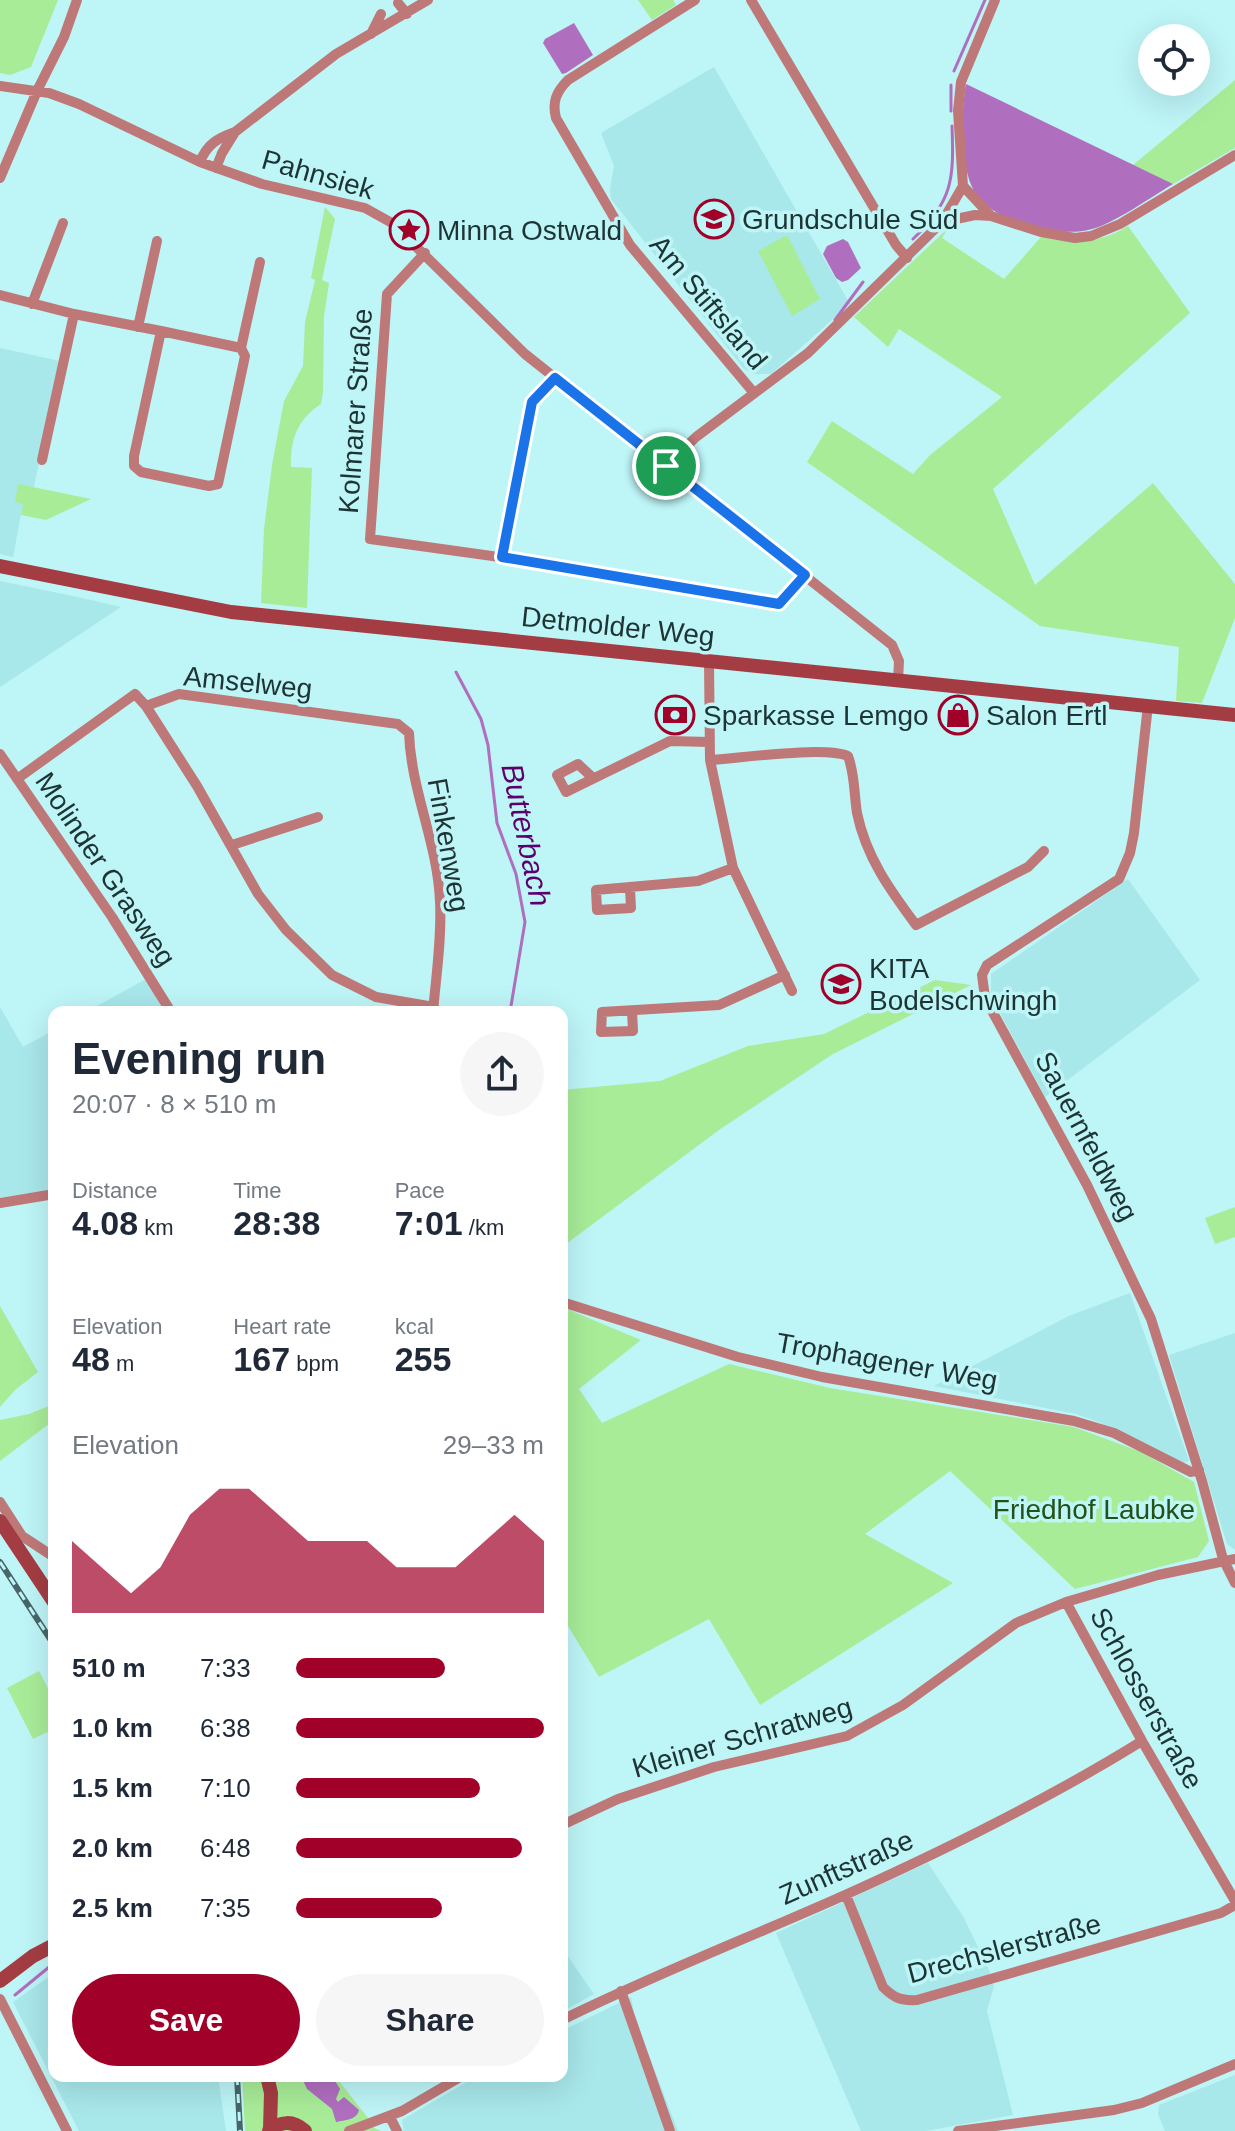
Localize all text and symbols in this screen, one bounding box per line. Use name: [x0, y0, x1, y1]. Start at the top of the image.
map controls: [1138, 24, 1210, 96]
button: locate: [1138, 24, 1210, 96]
street label: Pahnsiek: [258, 144, 378, 206]
school or university icon: Grundschule Süd: [693, 198, 735, 240]
place label: Grundschule Süd: [742, 204, 958, 235]
place icon: Minna Ostwald: [388, 209, 430, 251]
place label: Minna Ostwald: [437, 215, 622, 246]
street label: Am Stiftsland: [644, 229, 774, 375]
street label: Kolmarer Straße: [333, 308, 378, 515]
pin: [632, 432, 700, 500]
icon: arrive: [644, 444, 688, 488]
street label: Detmolder Weg: [520, 601, 716, 652]
street label: Amselweg: [182, 660, 314, 705]
bank icon: Sparkasse Lemgo: [654, 694, 696, 736]
shop icon: Salon Ertl: [937, 694, 979, 736]
place label: Sparkasse Lemgo: [703, 700, 929, 731]
place label: Salon Ertl: [986, 700, 1107, 731]
water label: Butterbach: [495, 761, 558, 909]
street label: Molinder Grasweg: [29, 766, 182, 972]
street label: Finkenweg: [421, 776, 476, 914]
place label: KITA Bodelschwingh: [869, 953, 1057, 1016]
school or university icon: KITA Bodelschwingh: [820, 963, 862, 1005]
button: share: [460, 1032, 544, 1116]
text: Evening run: [72, 1034, 326, 1083]
street label: Sauernfeldweg: [1029, 1046, 1144, 1226]
text: 20:07 · 8 × 510 m: [72, 1089, 277, 1119]
text: Distance: [72, 1178, 158, 1203]
text: Time: [233, 1178, 281, 1203]
text: Pace: [395, 1178, 445, 1203]
text: 4.08: [72, 1204, 138, 1242]
text: 28:38: [233, 1204, 320, 1242]
text: 7:01: [395, 1204, 463, 1242]
text: km: [138, 1215, 174, 1240]
text: /km: [463, 1215, 504, 1240]
text: Elevation: [72, 1314, 163, 1339]
text: Heart rate: [233, 1314, 331, 1339]
text: kcal: [395, 1314, 434, 1339]
street label: Trophagener Weg: [774, 1327, 1000, 1396]
text: 48: [72, 1340, 110, 1378]
text: 167: [233, 1340, 290, 1378]
text: 255: [395, 1340, 451, 1378]
text: m: [110, 1351, 134, 1376]
text: bpm: [290, 1351, 339, 1376]
text: Elevation: [72, 1430, 179, 1460]
text: 29–33 m: [443, 1430, 544, 1460]
park label: Friedhof Laubke: [993, 1494, 1195, 1525]
street label: Schlosserstraße: [1084, 1602, 1209, 1794]
text: 510 m: [72, 1653, 146, 1683]
text: 7:33: [200, 1653, 251, 1683]
street label: Kleiner Schratweg: [629, 1691, 856, 1784]
text: 1.0 km: [72, 1713, 153, 1743]
text: 6:38: [200, 1713, 251, 1743]
text: 1.5 km: [72, 1773, 153, 1803]
text: 7:10: [200, 1773, 251, 1803]
street label: Zunftstraße: [775, 1824, 918, 1911]
text: 2.0 km: [72, 1833, 153, 1863]
text: 6:48: [200, 1833, 251, 1863]
text: 2.5 km: [72, 1893, 153, 1923]
text: 7:35: [200, 1893, 251, 1923]
street label: Drechslerstraße: [904, 1908, 1104, 1989]
button: Save: [72, 1974, 300, 2066]
button: Share: [316, 1974, 544, 2066]

